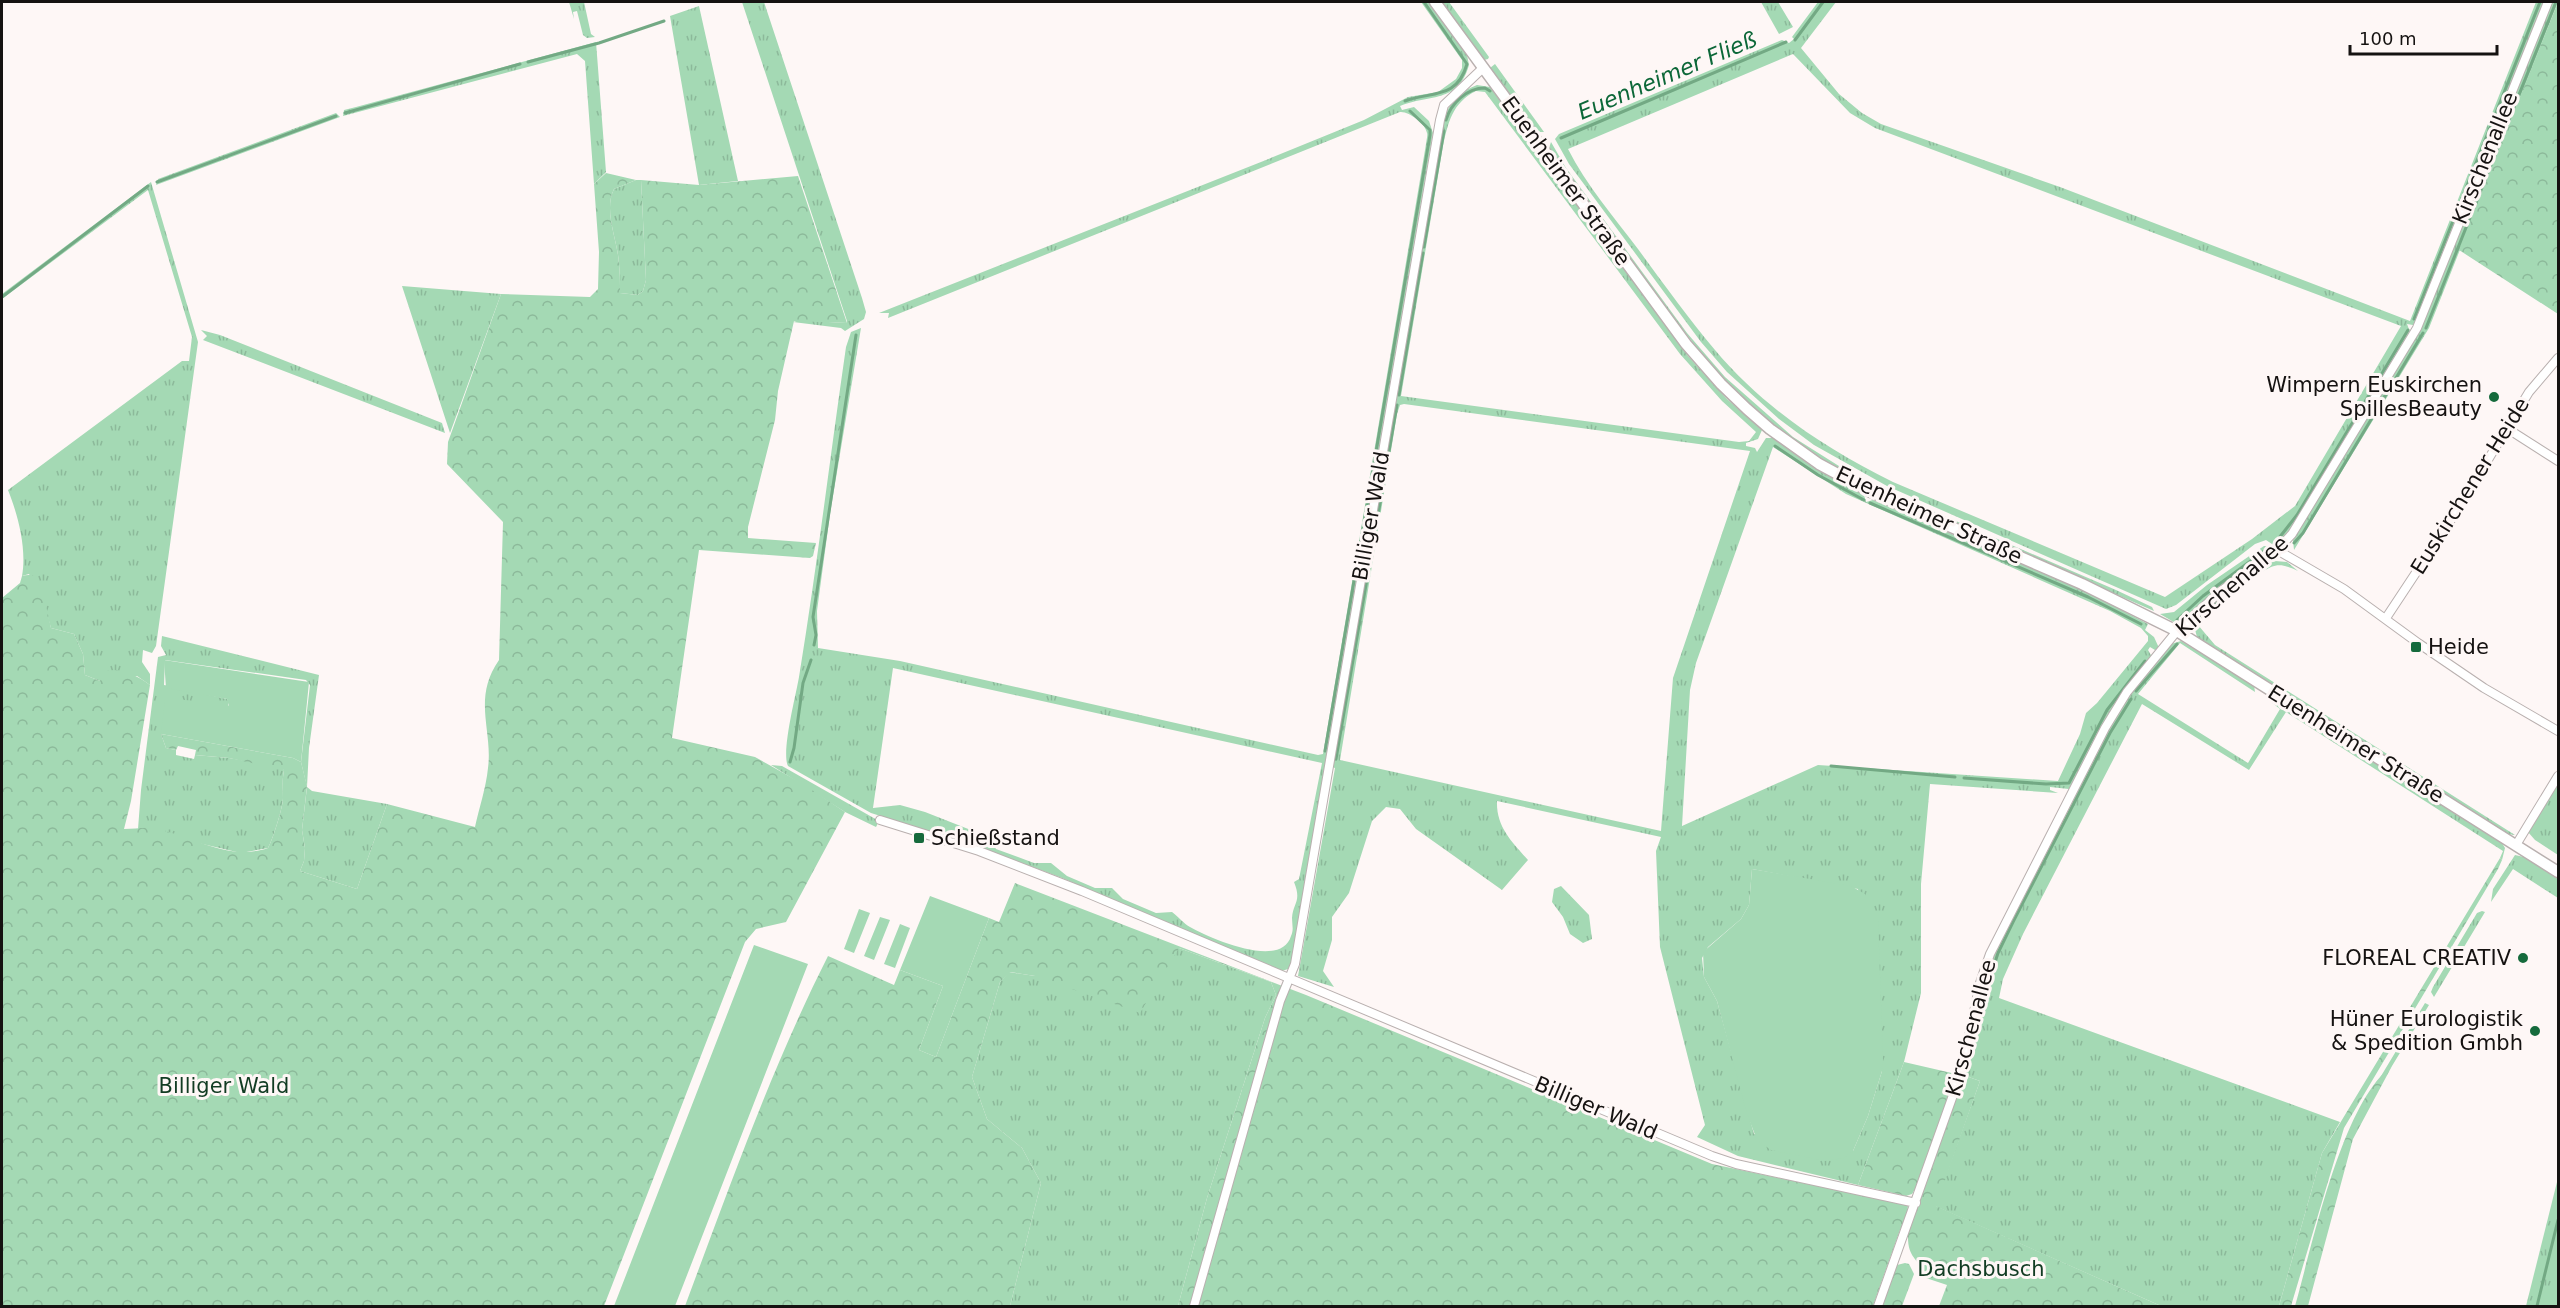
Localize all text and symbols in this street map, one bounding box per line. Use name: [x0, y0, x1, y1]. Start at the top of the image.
scale bar: [2350, 18, 2497, 56]
water label: Euenheimer Fließ: [1574, 26, 1761, 125]
text: 100 m: [2359, 28, 2417, 49]
street label: Kirschenallee: [2448, 88, 2522, 228]
street label: Euenheimer Straße: [1497, 92, 1635, 270]
place label: Wimpern Euskirchen SpillesBeauty: [2266, 373, 2482, 421]
marker: Wimpern Euskirchen SpillesBeauty: [2487, 390, 2501, 404]
street label: Euskirchener Heide: [2406, 393, 2534, 579]
street label: Billiger Wald: [1348, 450, 1394, 582]
street label: Euenheimer Straße: [1832, 461, 2026, 569]
street label: Kirschenallee: [2171, 531, 2293, 641]
place label: Heide: [2428, 635, 2489, 659]
marker: Heide: [2409, 640, 2423, 654]
street label: Euenheimer Straße: [2264, 680, 2448, 808]
place label: Schießstand: [931, 826, 1060, 850]
marker: Schießstand: [912, 831, 926, 845]
place label: FLOREAL CREATIV: [2322, 946, 2512, 970]
marker: FLOREAL CREATIV: [2516, 951, 2530, 965]
street label: Kirschenallee: [1941, 957, 2001, 1099]
place label: Hüner Eurologistik & Spedition Gmbh: [2330, 1007, 2524, 1055]
marker: Hüner Eurologistik & Spedition Gmbh: [2528, 1024, 2542, 1038]
street label: Billiger Wald: [1531, 1071, 1661, 1145]
park label: Billiger Wald: [159, 1074, 289, 1098]
park label: Dachsbusch: [1917, 1257, 2045, 1281]

